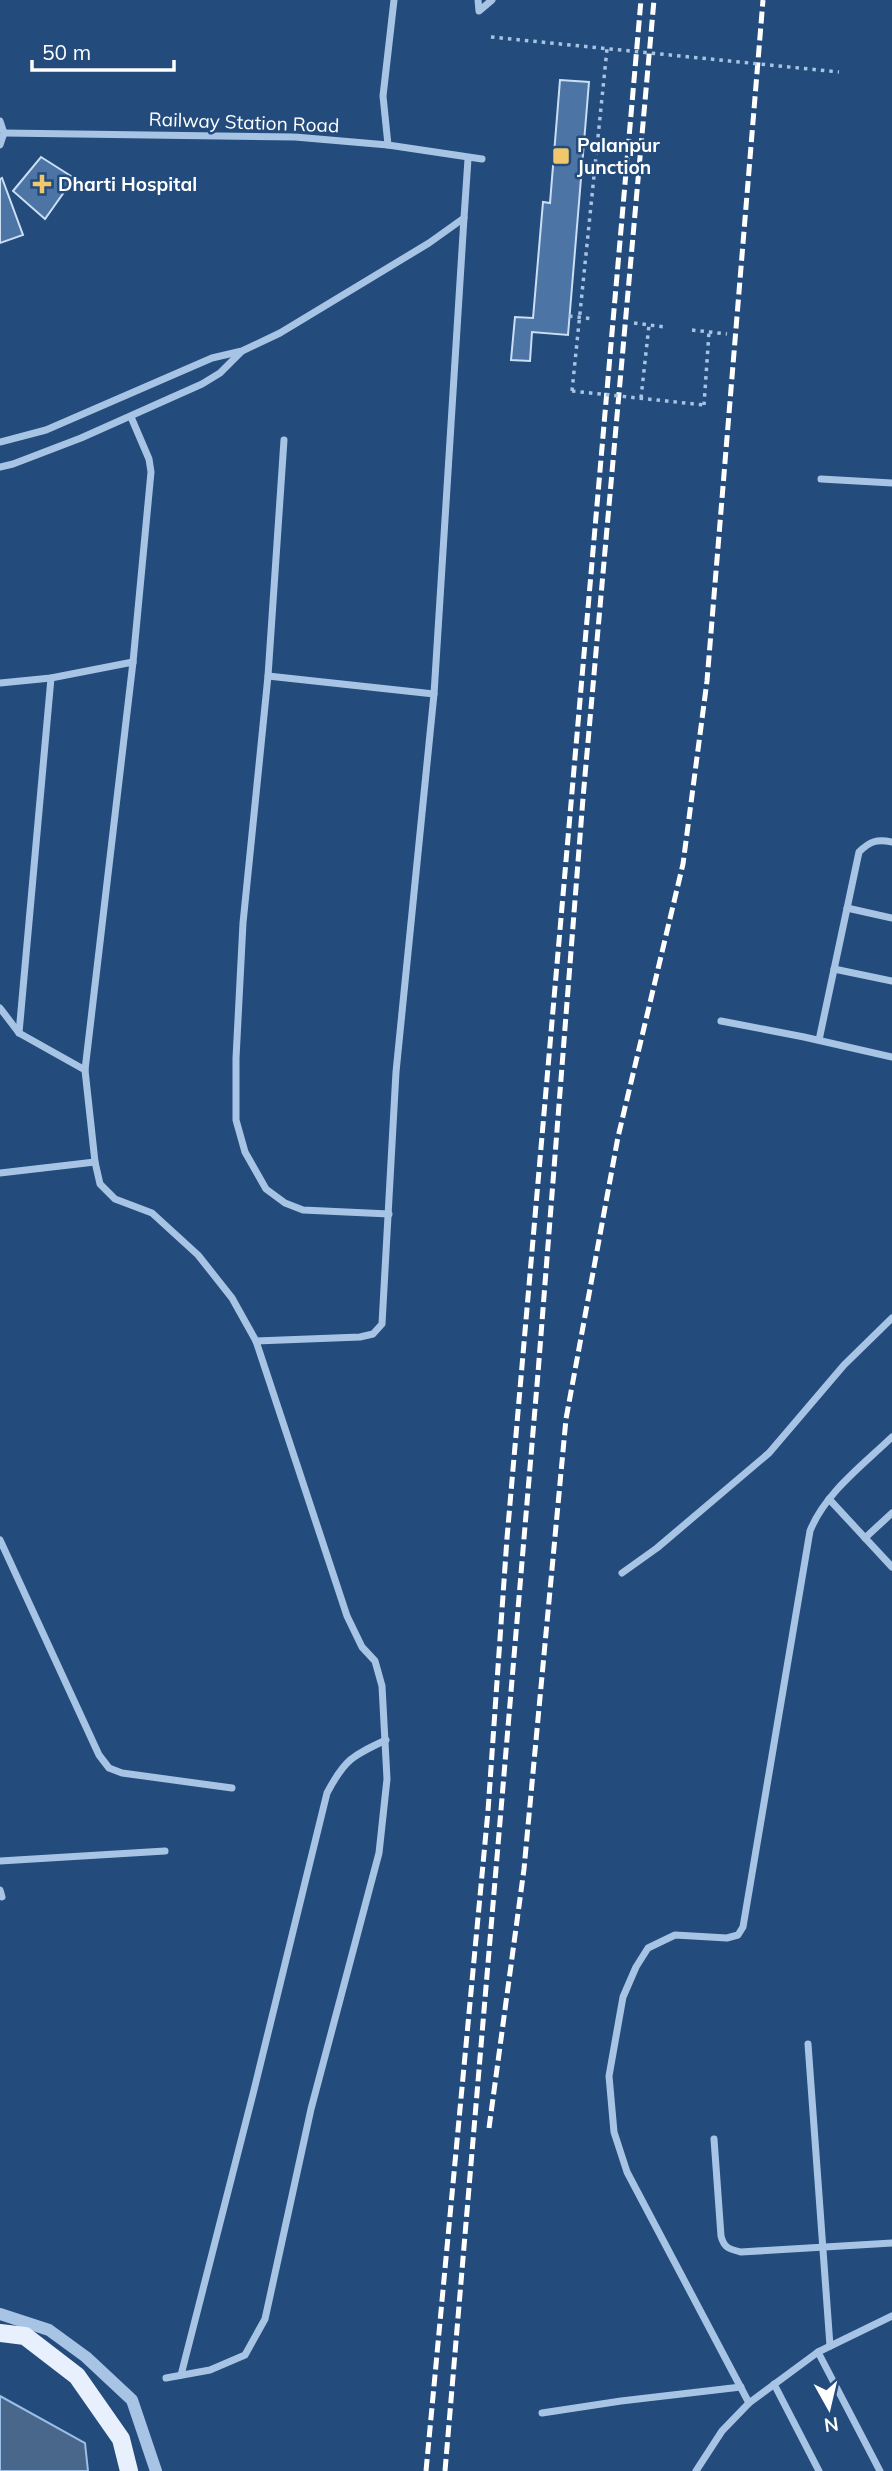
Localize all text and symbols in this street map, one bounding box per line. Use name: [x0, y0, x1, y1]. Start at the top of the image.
scale bar: [32, 28, 173, 72]
text: 50 m: [42, 39, 91, 65]
street label: Railway Station Road: [148, 107, 340, 137]
place label: Palanpur Junction: [577, 133, 660, 179]
marker: Palanpur Junction: [551, 146, 571, 166]
place label: Dharti Hospital: [58, 172, 197, 196]
marker: Dharti Hospital: [32, 174, 52, 194]
north arrow: [794, 2373, 864, 2443]
text: N: [823, 2412, 840, 2438]

